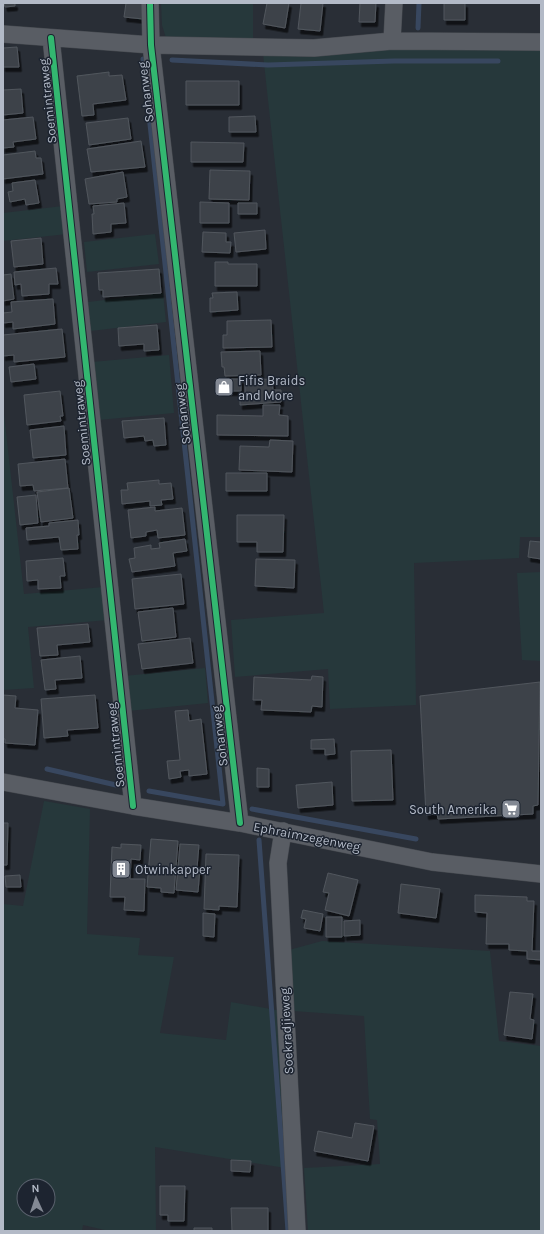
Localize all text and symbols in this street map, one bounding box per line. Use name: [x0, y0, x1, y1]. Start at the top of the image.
street label: Soemintraweg: [35, 57, 59, 144]
street label: Sohanweg: [134, 60, 157, 123]
place label: Fifis Braids and More: [238, 373, 305, 403]
shop icon: Fifis Braids and More: [213, 376, 235, 398]
street label: Soemintraweg: [69, 379, 93, 466]
street label: Sohanweg: [171, 382, 194, 445]
street label: Soemintraweg: [103, 701, 127, 788]
street label: Sohanweg: [208, 704, 231, 767]
supermarket icon: South Amerika: [500, 798, 522, 820]
place label: South Amerika: [409, 802, 497, 817]
street label: Ephraimzegenweg: [252, 819, 362, 854]
building icon: Otwinkapper: [110, 858, 132, 880]
place label: Otwinkapper: [135, 862, 211, 877]
street label: Soekradjieweg: [277, 987, 296, 1075]
north arrow: [16, 1178, 56, 1218]
text: N: [31, 1182, 40, 1195]

